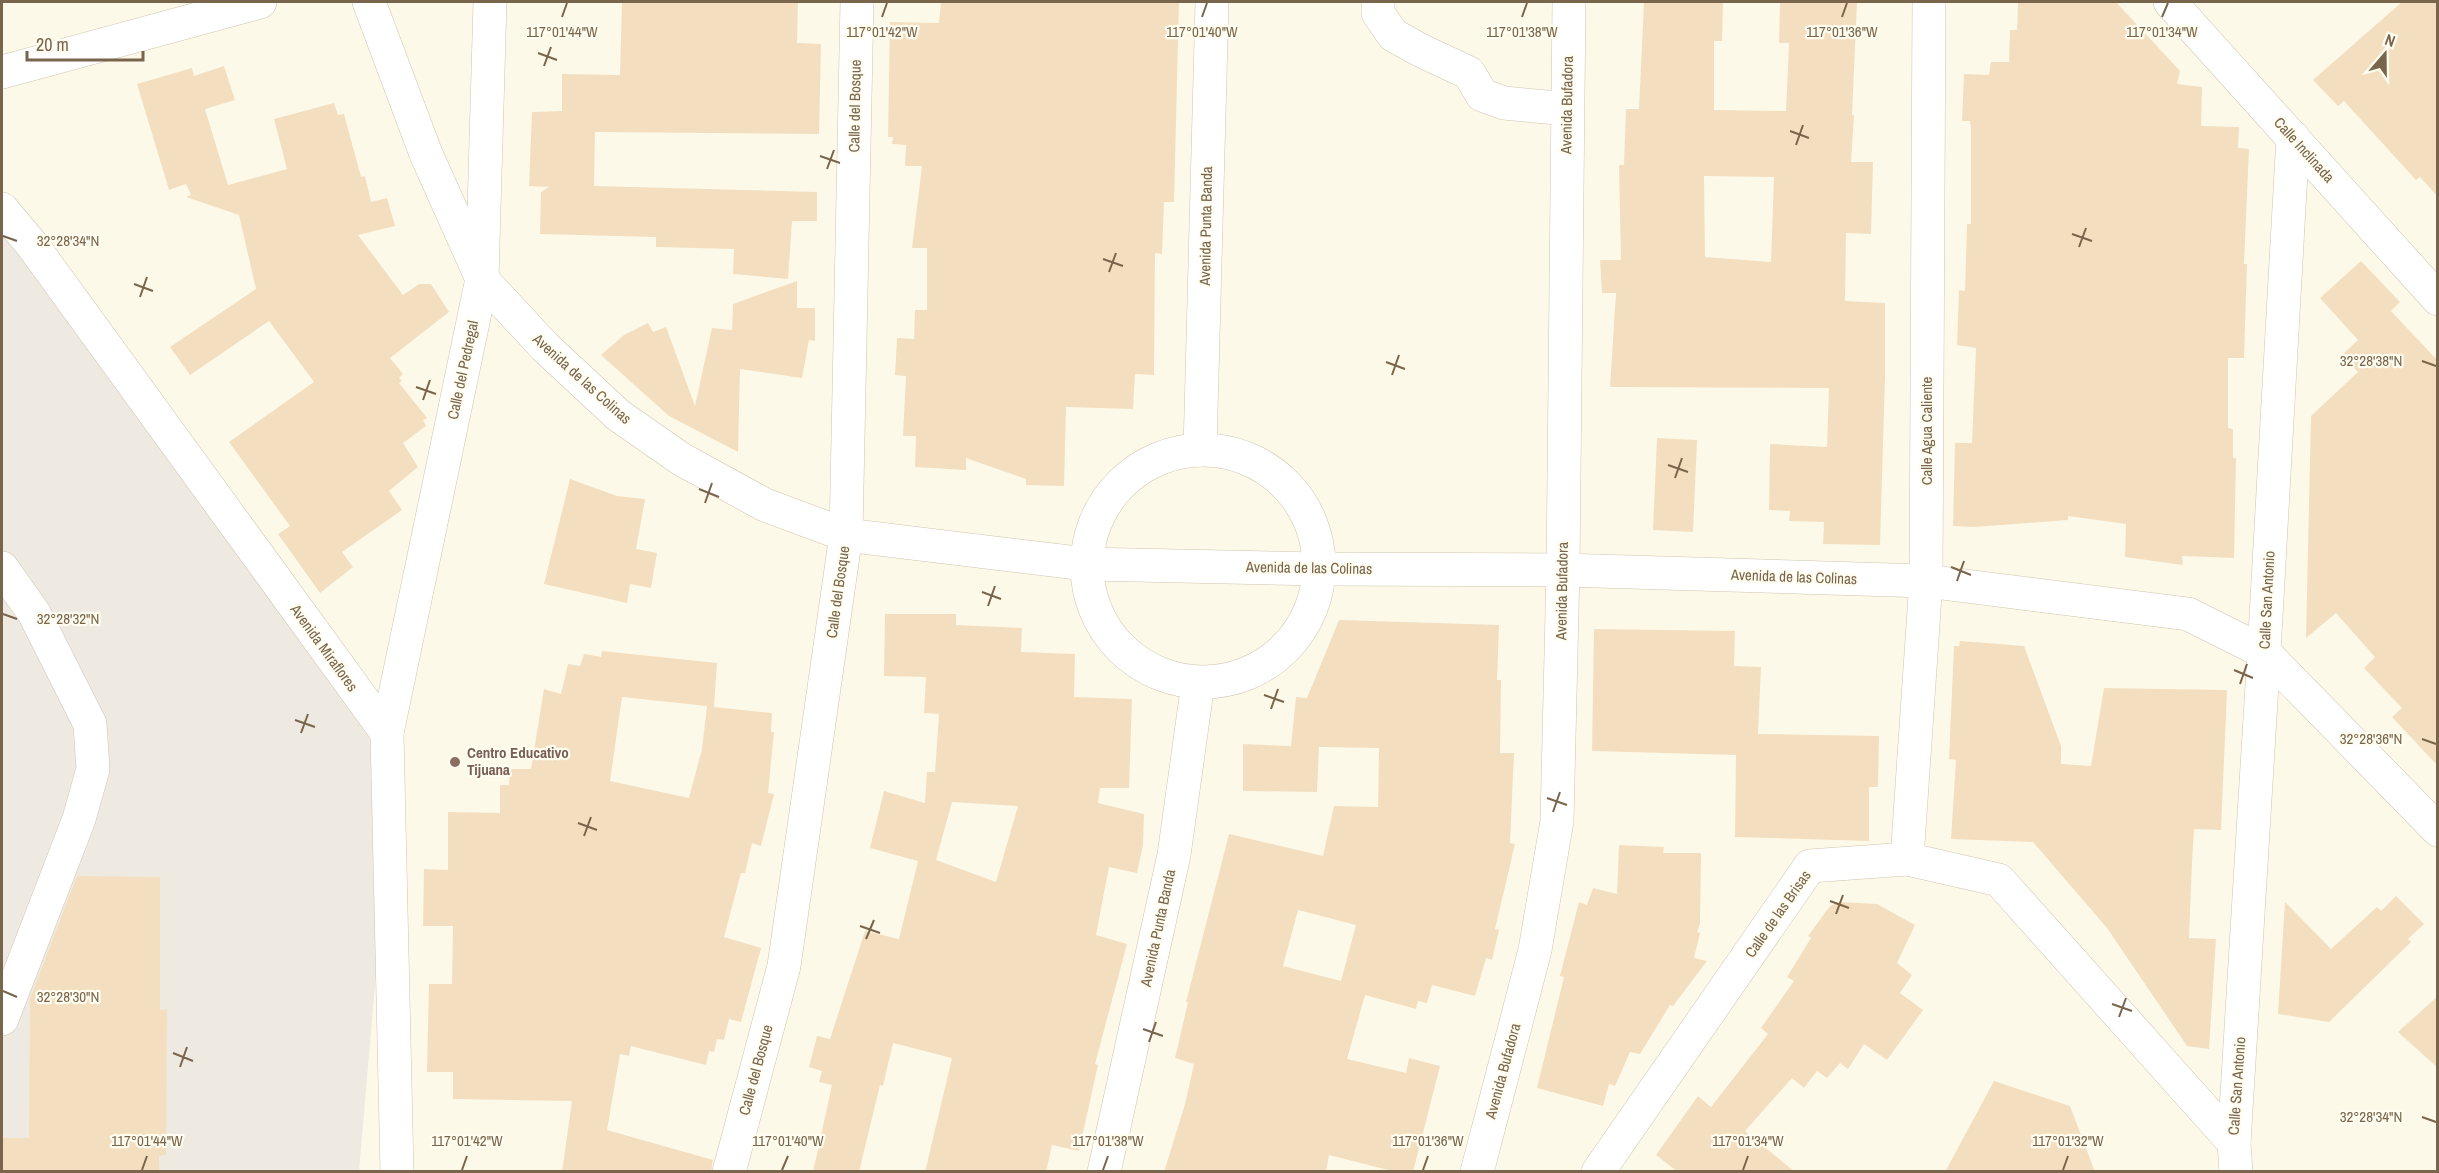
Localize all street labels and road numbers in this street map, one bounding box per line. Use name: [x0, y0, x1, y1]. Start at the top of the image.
street label: Avenida Bufadora: [1555, 56, 1578, 155]
street label: Calle del Bosque: [843, 59, 866, 153]
street label: Calle Inclinada: [2269, 112, 2339, 187]
street label: Avenida Punta Banda: [1194, 166, 1217, 287]
street label: Calle del Pedregal: [442, 319, 483, 421]
street label: Avenida de las Colinas: [528, 328, 636, 429]
street label: Calle Agua Caliente: [1916, 376, 1937, 485]
street label: Avenida Bufadora: [1550, 542, 1573, 641]
street label: Calle del Bosque: [821, 544, 854, 639]
street label: Calle San Antonio: [2253, 550, 2280, 650]
street label: Avenida de las Colinas: [1245, 556, 1372, 579]
street label: Avenida de las Colinas: [1730, 564, 1857, 589]
street label: Avenida Miraflores: [285, 599, 363, 696]
street label: Calle de las Brisas: [1740, 866, 1816, 962]
street label: Avenida Punta Banda: [1135, 867, 1180, 989]
street label: Avenida Bufadora: [1479, 1021, 1525, 1122]
street label: Calle del Bosque: [733, 1022, 778, 1118]
street label: Calle San Antonio: [2223, 1036, 2250, 1136]

